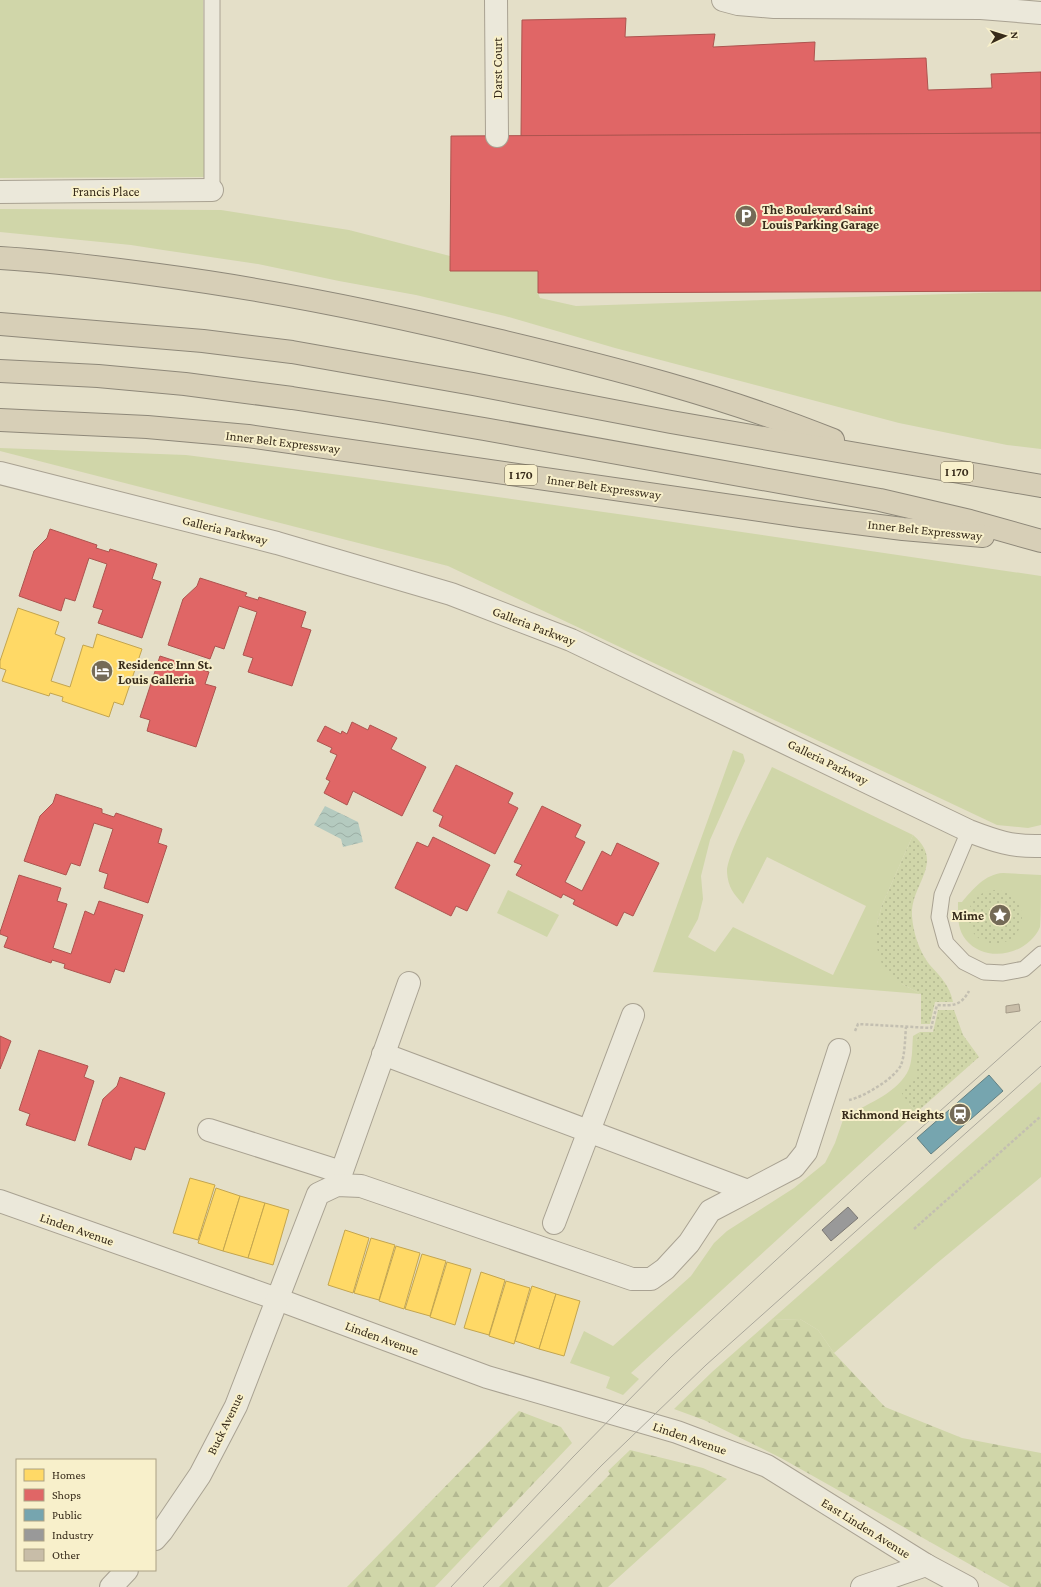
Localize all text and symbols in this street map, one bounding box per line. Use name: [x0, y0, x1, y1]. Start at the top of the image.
north arrow: [985, 16, 1025, 56]
text: N: [1009, 31, 1021, 40]
street label: Darst Court: [490, 37, 505, 98]
street label: Francis Place: [72, 184, 140, 199]
place label: The Boulevard Saint Louis Parking Garage: [762, 202, 879, 232]
parking icon: The Boulevard Saint Louis Parking Garage: [733, 203, 759, 229]
street label: Inner Belt Expressway: [225, 428, 342, 457]
road number: I 170: [941, 462, 973, 482]
road number: I 170: [505, 465, 537, 485]
street label: Inner Belt Expressway: [546, 472, 663, 503]
street label: Galleria Parkway: [181, 512, 270, 548]
street label: Inner Belt Expressway: [867, 517, 984, 544]
street label: Galleria Parkway: [490, 603, 579, 649]
place label: Residence Inn St. Louis Galleria: [118, 657, 213, 687]
hotel icon: Residence Inn St. Louis Galleria: [89, 658, 115, 684]
street label: Galleria Parkway: [785, 736, 872, 788]
place icon: Mime: [987, 902, 1013, 928]
place label: Mime: [952, 908, 984, 923]
station icon: Richmond Heights: [947, 1101, 973, 1127]
place label: Richmond Heights: [842, 1107, 944, 1122]
street label: Linden Avenue: [38, 1209, 116, 1249]
street label: Linden Avenue: [343, 1318, 421, 1358]
street label: Buck Avenue: [204, 1391, 246, 1457]
street label: Linden Avenue: [651, 1418, 729, 1458]
legend: [16, 1459, 156, 1571]
text: Homes: [52, 1468, 86, 1482]
text: Shops: [52, 1488, 81, 1502]
street label: East Linden Avenue: [819, 1495, 913, 1562]
text: Public: [52, 1508, 82, 1522]
text: Industry: [52, 1528, 94, 1542]
text: Other: [52, 1548, 81, 1562]

